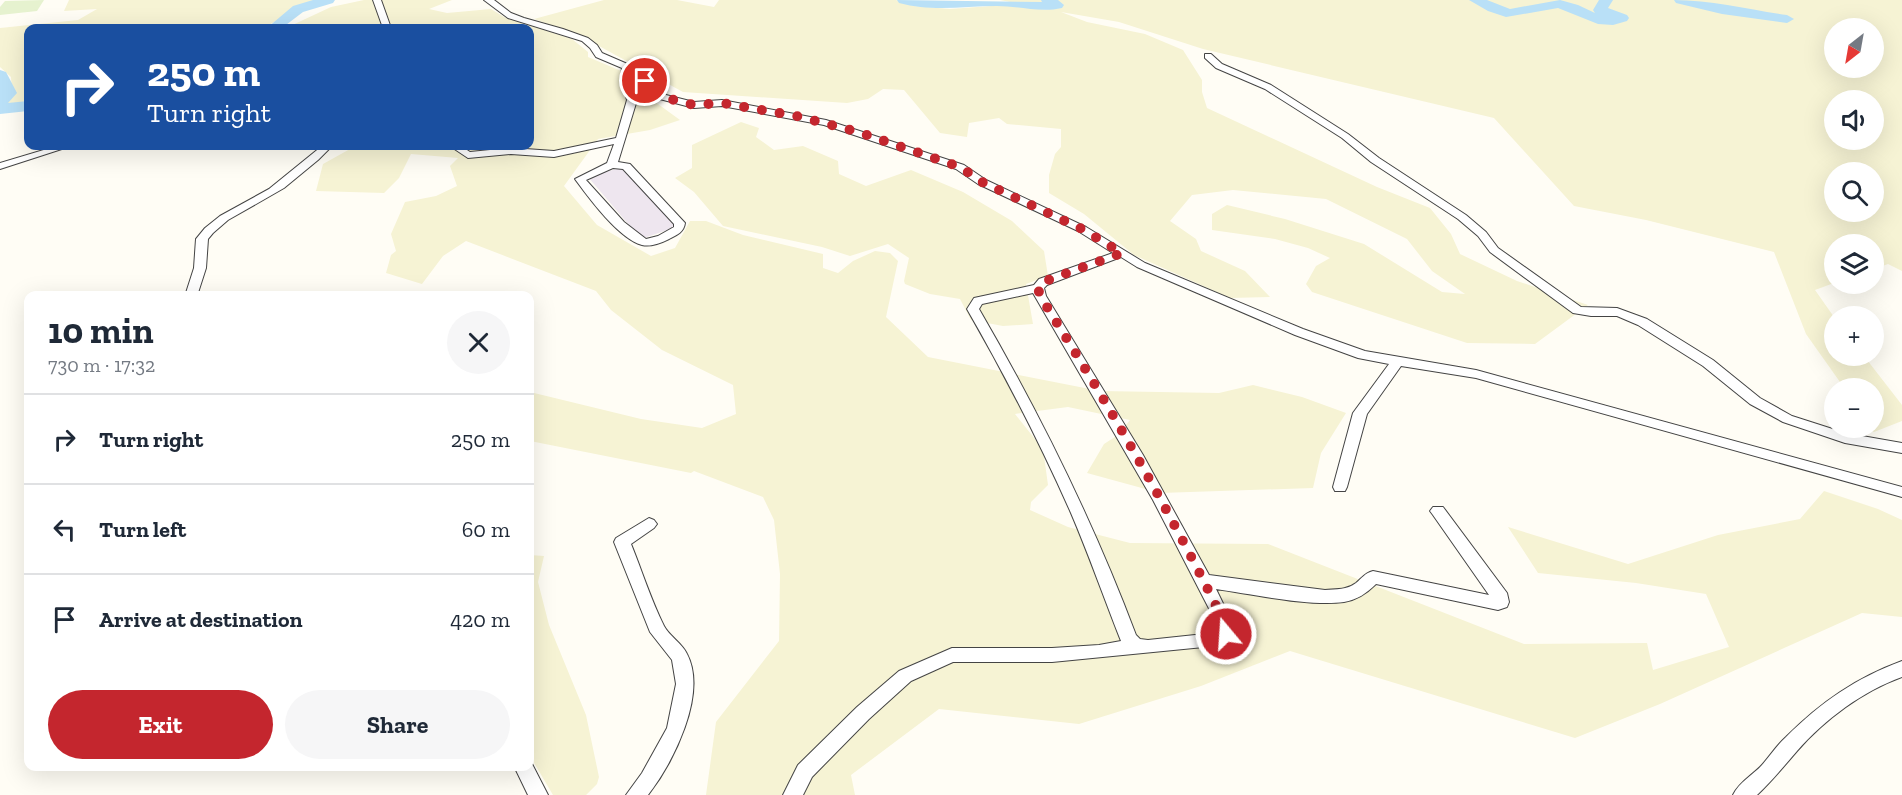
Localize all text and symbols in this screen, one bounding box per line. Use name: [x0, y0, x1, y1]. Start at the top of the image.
north arrow: [1824, 18, 1884, 78]
map controls: [1824, 18, 1884, 438]
text: 250 m: [147, 46, 260, 97]
icon: right: [48, 48, 126, 126]
pin: [619, 55, 670, 106]
icon: arrive: [628, 64, 661, 97]
button: sound: [1824, 90, 1884, 150]
text: Turn right: [147, 97, 271, 129]
button: search: [1824, 162, 1884, 222]
button: layers: [1824, 234, 1884, 294]
button: +: [1824, 306, 1884, 366]
text: 10 min: [48, 309, 154, 352]
button: close: [447, 311, 510, 374]
text: 730 m · 17:32: [48, 353, 155, 377]
button: −: [1824, 378, 1884, 438]
icon: right: [48, 423, 81, 456]
text: Turn right: [99, 426, 203, 453]
text: 250 m: [451, 426, 510, 453]
icon: left: [48, 513, 81, 546]
text: Turn left: [99, 516, 186, 543]
text: 60 m: [462, 516, 510, 543]
position arrow: [1194, 602, 1258, 666]
icon: arrive: [48, 603, 81, 636]
text: Arrive at destination: [99, 606, 302, 633]
text: 420 m: [450, 606, 510, 633]
button: Exit: [48, 690, 273, 759]
button: Share: [285, 690, 510, 759]

